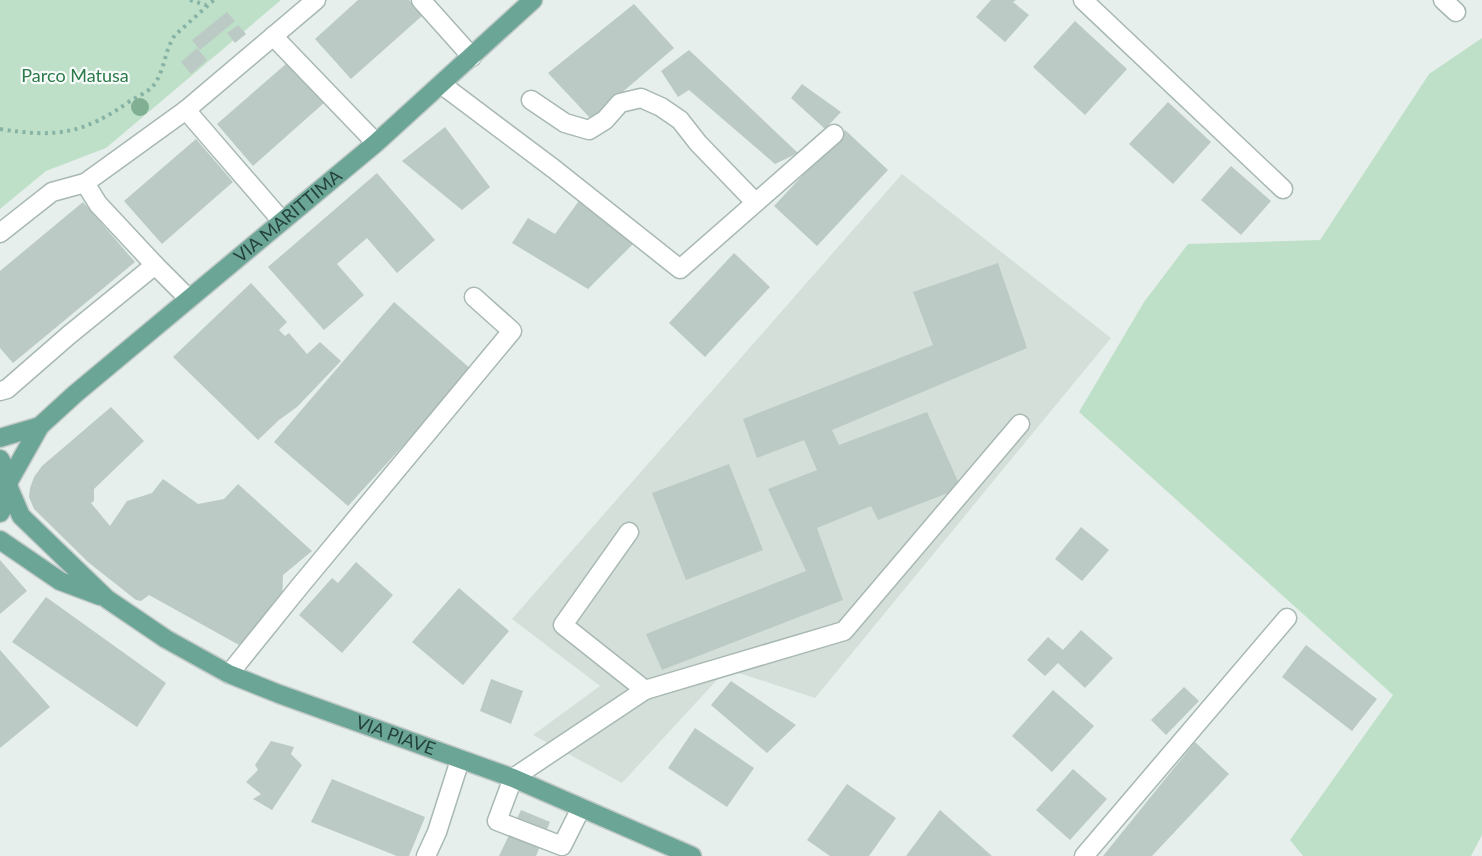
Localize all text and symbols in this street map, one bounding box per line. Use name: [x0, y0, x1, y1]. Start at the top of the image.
park label: Parco Matusa: [21, 64, 129, 86]
street label: VIA MARITTIMA: [229, 164, 347, 267]
street label: VIA PIAVE: [353, 710, 439, 759]

